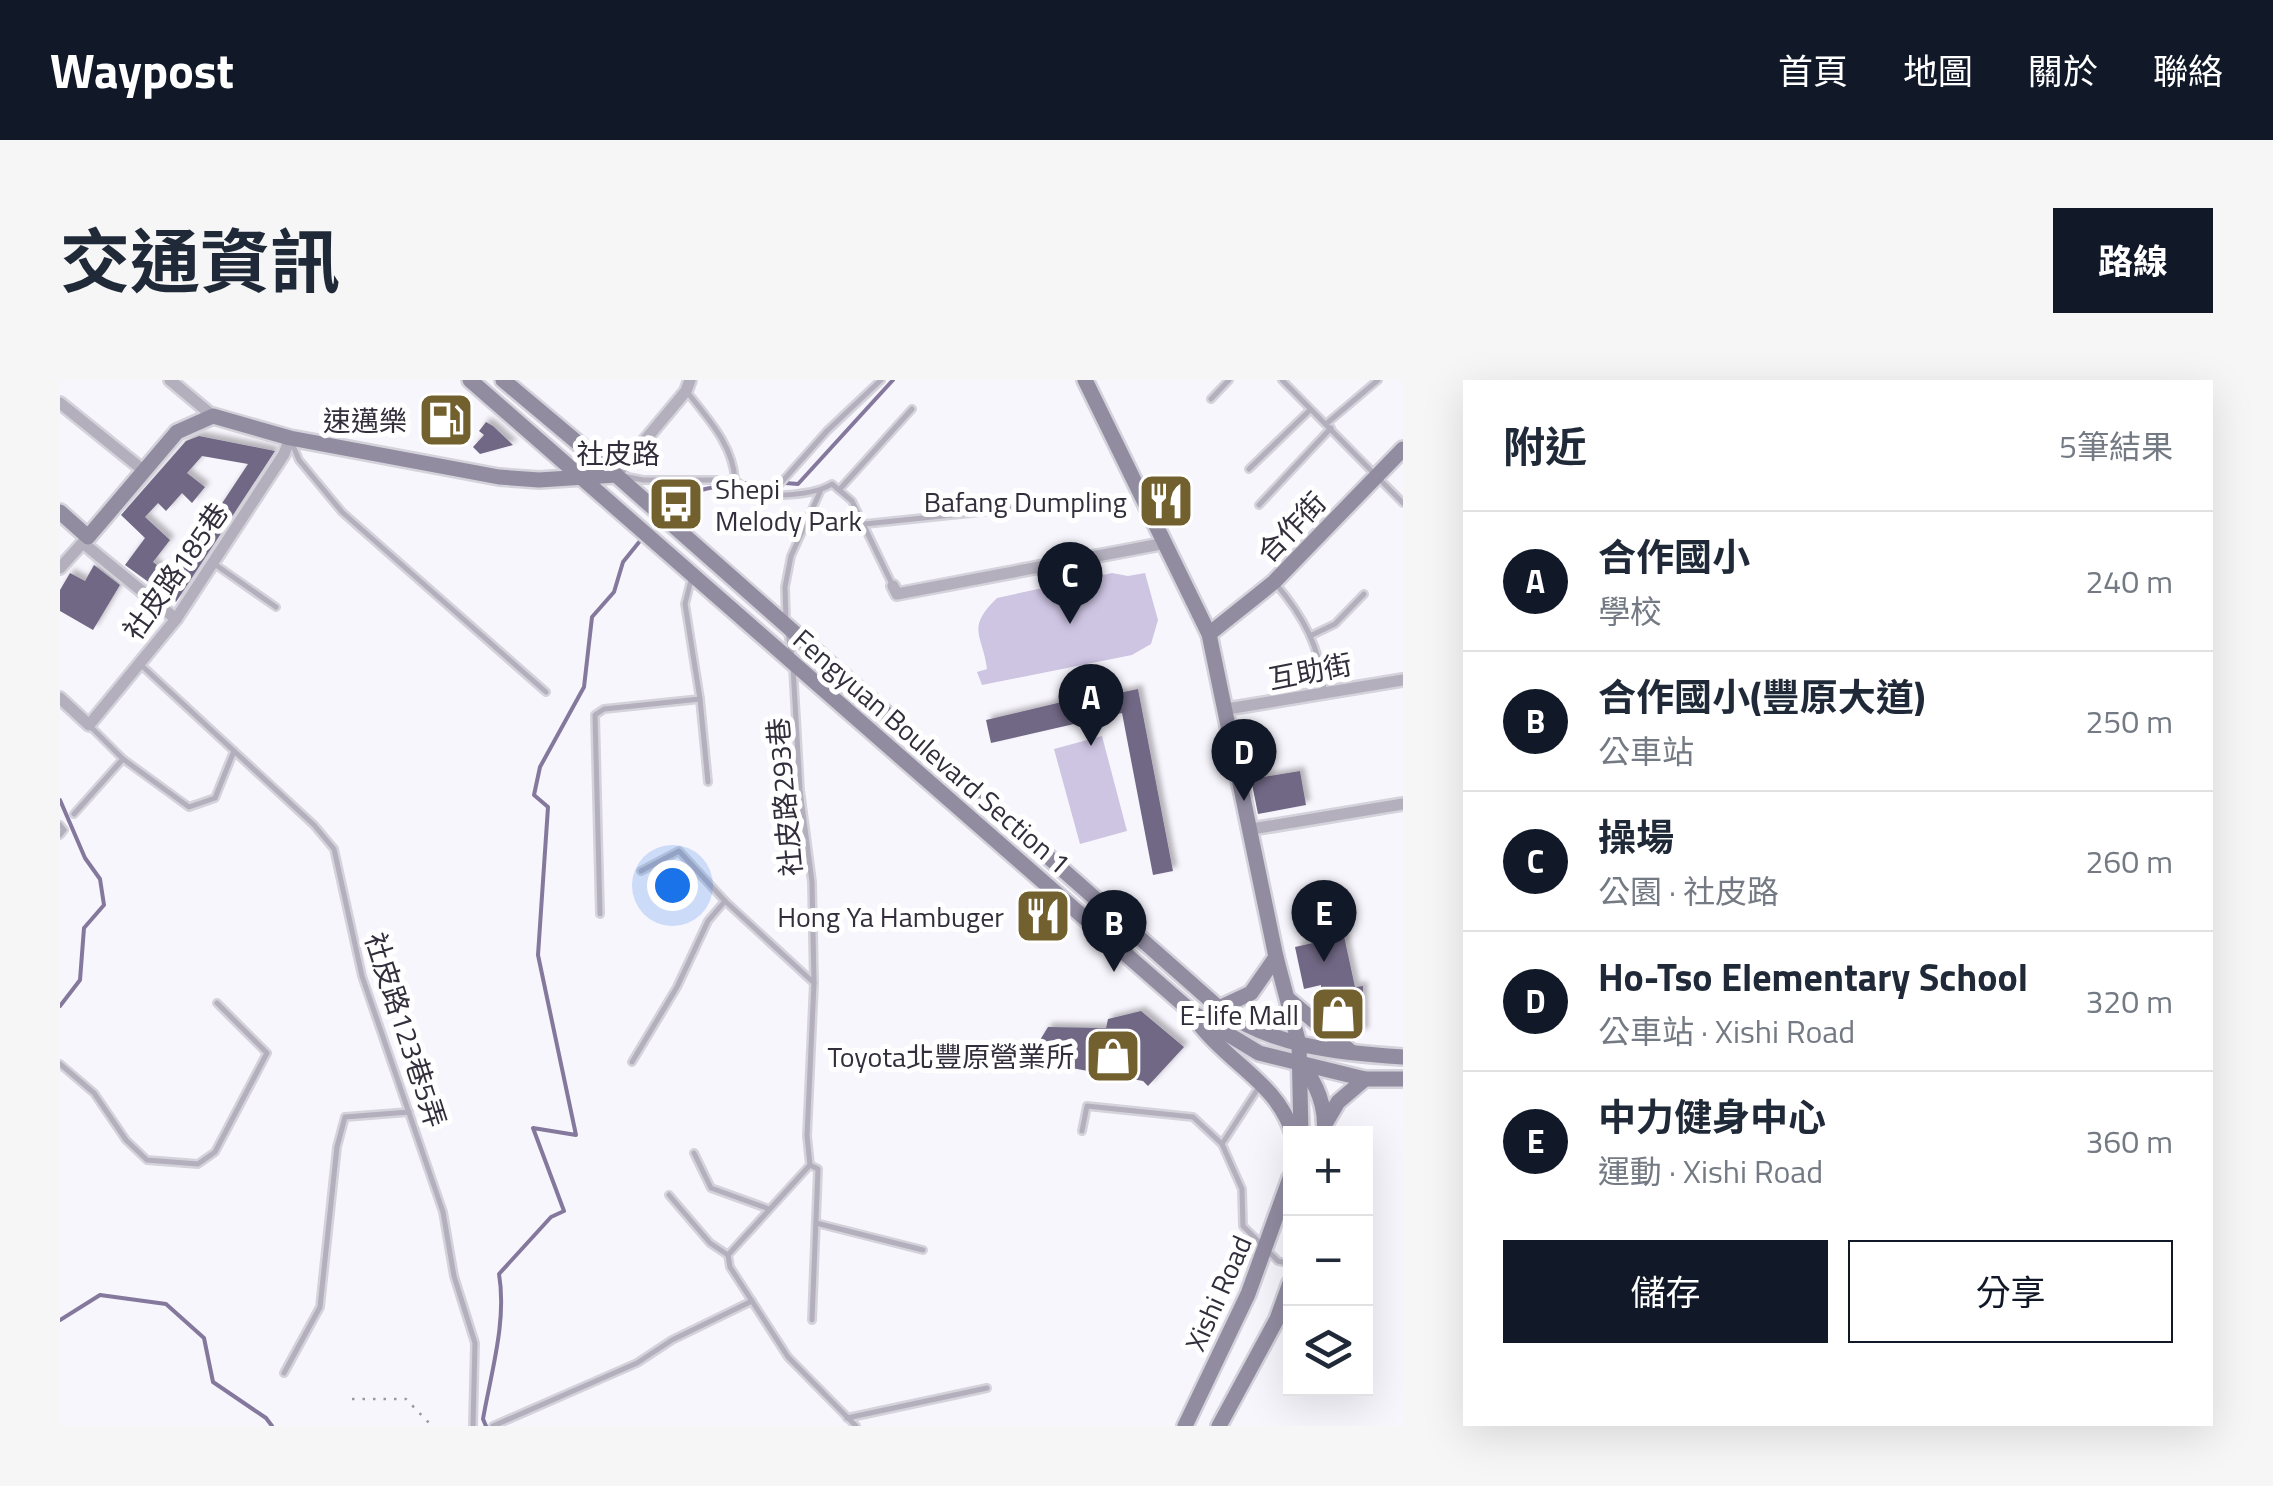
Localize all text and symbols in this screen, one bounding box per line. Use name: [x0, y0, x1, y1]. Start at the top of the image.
text: Waypost: [50, 34, 234, 107]
text: 首頁: [1778, 44, 1848, 98]
text: 地圖: [1903, 44, 1973, 98]
text: 關於: [2028, 44, 2098, 98]
text: 聯絡: [2153, 44, 2223, 98]
text: 交通資訊: [60, 208, 340, 314]
button: 路線: [2053, 208, 2213, 313]
fuel station icon: 速邁樂: [416, 390, 476, 450]
place label: 速邁樂: [323, 399, 407, 442]
text: 附近: [1503, 414, 1587, 478]
text: 5筆結果: [2059, 422, 2173, 470]
street label: 社皮路: [576, 432, 660, 475]
place label: Shepi Melody Park: [715, 467, 862, 542]
restaurant icon: Bafang Dumpling: [1136, 471, 1196, 531]
bus stop icon: Shepi Melody Park: [646, 474, 706, 534]
place label: Bafang Dumpling: [924, 480, 1127, 523]
street label: 合作街: [1246, 482, 1336, 572]
street label: 社皮路185巷: [112, 494, 238, 648]
text: 合作國小: [1598, 528, 1750, 586]
pin: C: [1038, 542, 1102, 624]
text: A: [1526, 557, 1545, 605]
text: 240 m: [2085, 557, 2173, 605]
text: 學校: [1598, 587, 1662, 635]
street label: Fengyuan Boulevard Section 1: [784, 618, 1080, 884]
street label: 互助街: [1265, 642, 1355, 700]
pin: A: [1058, 664, 1124, 746]
text: 合作國小(豐原大道): [1598, 668, 1925, 726]
text: B: [1526, 697, 1545, 745]
text: 250 m: [2085, 697, 2173, 745]
street label: 社皮路293巷: [756, 716, 812, 878]
pin: D: [1212, 718, 1276, 801]
text: 公車站: [1598, 727, 1694, 775]
text: 操場: [1598, 808, 1674, 866]
text: C: [1527, 837, 1544, 885]
text: 260 m: [2085, 837, 2173, 885]
your location: [647, 860, 698, 911]
text: 公園 · 社皮路: [1598, 867, 1779, 915]
pin: E: [1292, 880, 1356, 962]
restaurant icon: Hong Ya Hambuger: [1013, 886, 1073, 946]
pin: B: [1082, 890, 1146, 972]
place label: Hong Ya Hambuger: [777, 895, 1004, 938]
street label: 社皮路123巷5弄: [354, 927, 458, 1133]
text: Ho-Tso Elementary School: [1598, 948, 2028, 1006]
text: D: [1525, 977, 1546, 1025]
text: 320 m: [2085, 977, 2173, 1025]
shop icon: E-life Mall: [1308, 984, 1368, 1044]
place label: E-life Mall: [1179, 993, 1299, 1036]
text: 公車站 · Xishi Road: [1598, 1007, 1855, 1055]
shop icon: Toyota北豐原營業所: [1083, 1026, 1143, 1086]
place label: Toyota北豐原營業所: [828, 1035, 1074, 1078]
text: 中力健身中心: [1598, 1088, 1826, 1146]
text: E: [1527, 1117, 1544, 1165]
text: 360 m: [2085, 1117, 2173, 1165]
map controls: [1283, 1126, 1373, 1396]
button: +: [1283, 1126, 1373, 1216]
text: 運動 · Xishi Road: [1598, 1147, 1823, 1195]
button: −: [1283, 1216, 1373, 1306]
street label: Xishi Road: [1173, 1228, 1263, 1358]
button: 儲存: [1503, 1240, 1828, 1343]
button: 分享: [1848, 1240, 2173, 1343]
button: layers: [1283, 1306, 1373, 1396]

